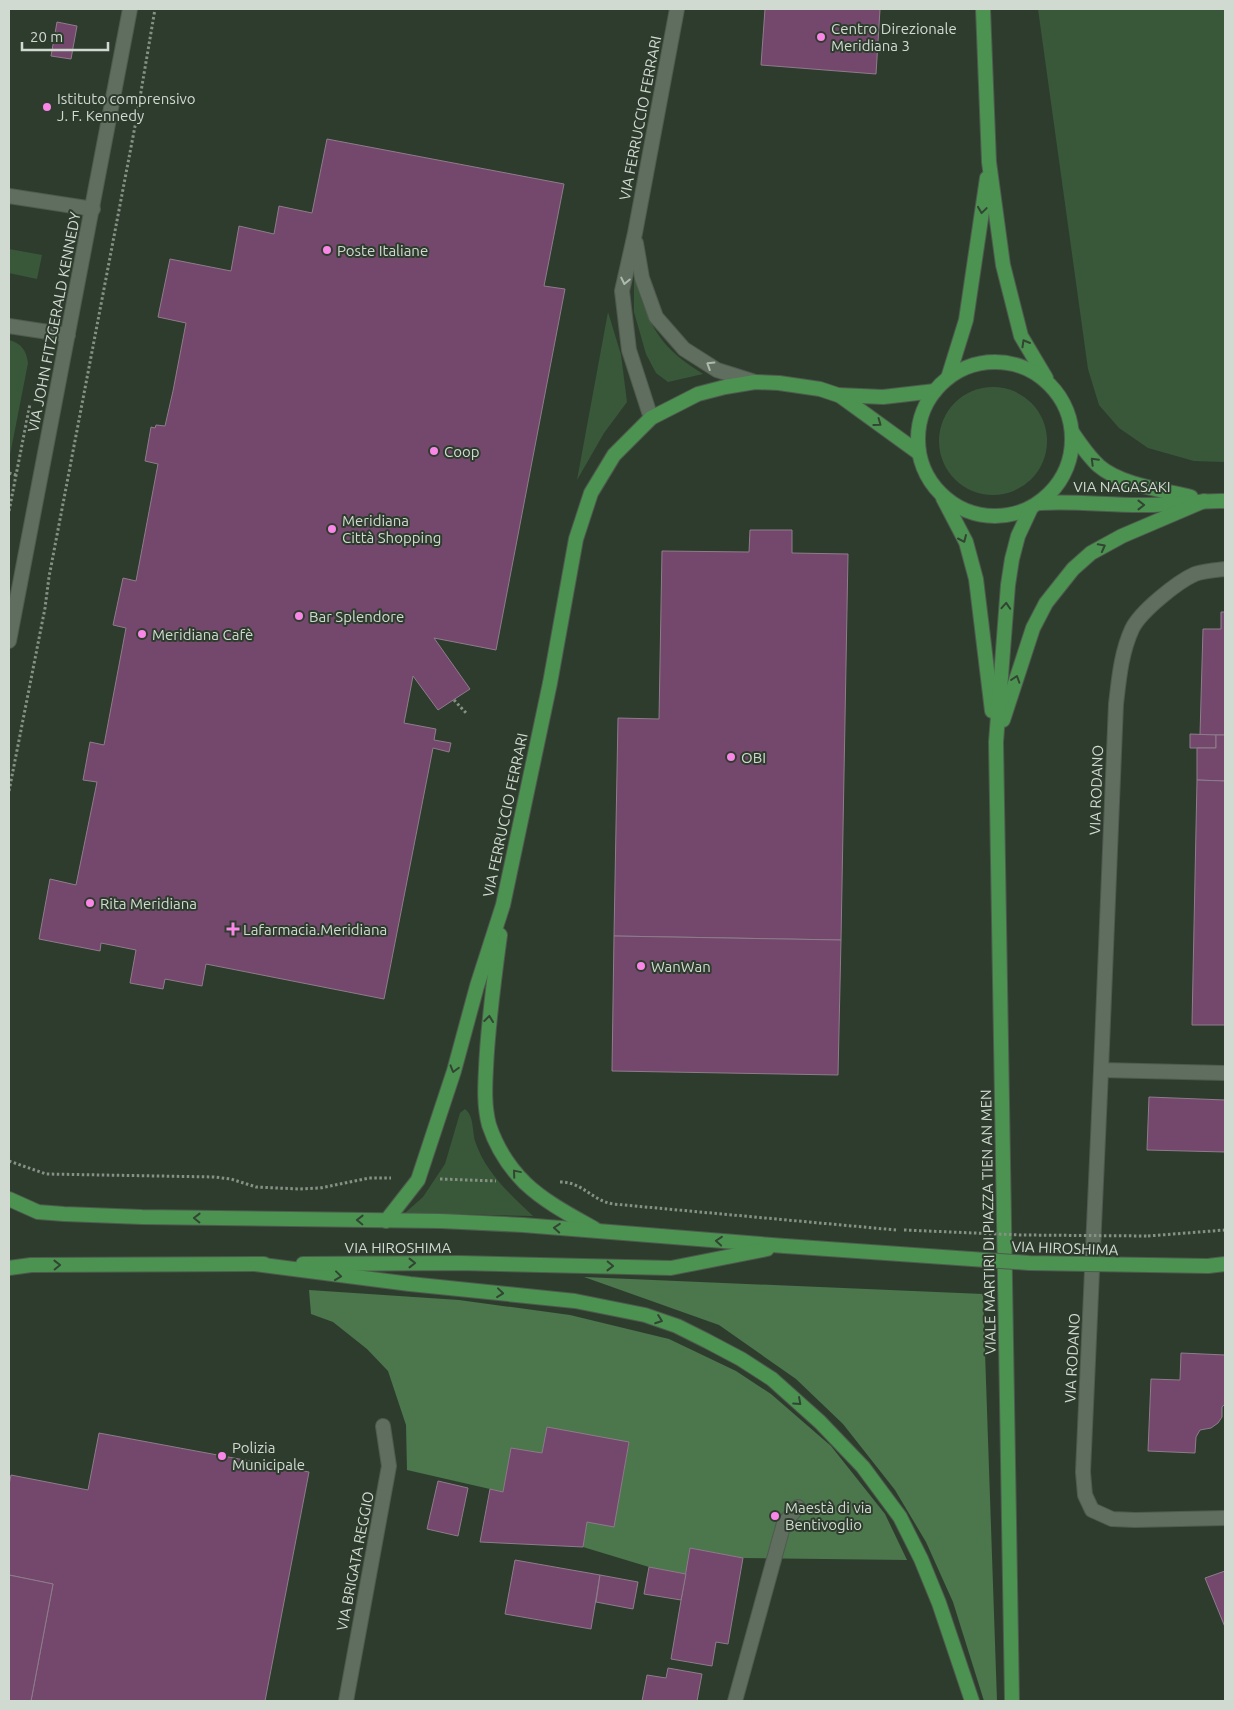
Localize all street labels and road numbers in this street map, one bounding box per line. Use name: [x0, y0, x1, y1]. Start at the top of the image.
street label: VIA FERRUCCIO FERRARI: [616, 34, 664, 202]
street label: VIA JOHN FITZGERALD KENNEDY: [24, 210, 84, 434]
street label: VIA NAGASAKI: [1073, 478, 1171, 495]
street label: VIA FERRUCCIO FERRARI: [479, 731, 531, 899]
street label: VIA RODANO: [1086, 745, 1106, 835]
street label: VIALE MARTIRI DI PIAZZA TIEN AN MEN: [977, 1089, 999, 1355]
street label: VIA HIROSHIMA: [1011, 1238, 1119, 1258]
street label: VIA HIROSHIMA: [345, 1239, 452, 1256]
street label: VIA RODANO: [1061, 1313, 1083, 1403]
street label: VIA BRIGATA REGGIO: [333, 1490, 377, 1632]

